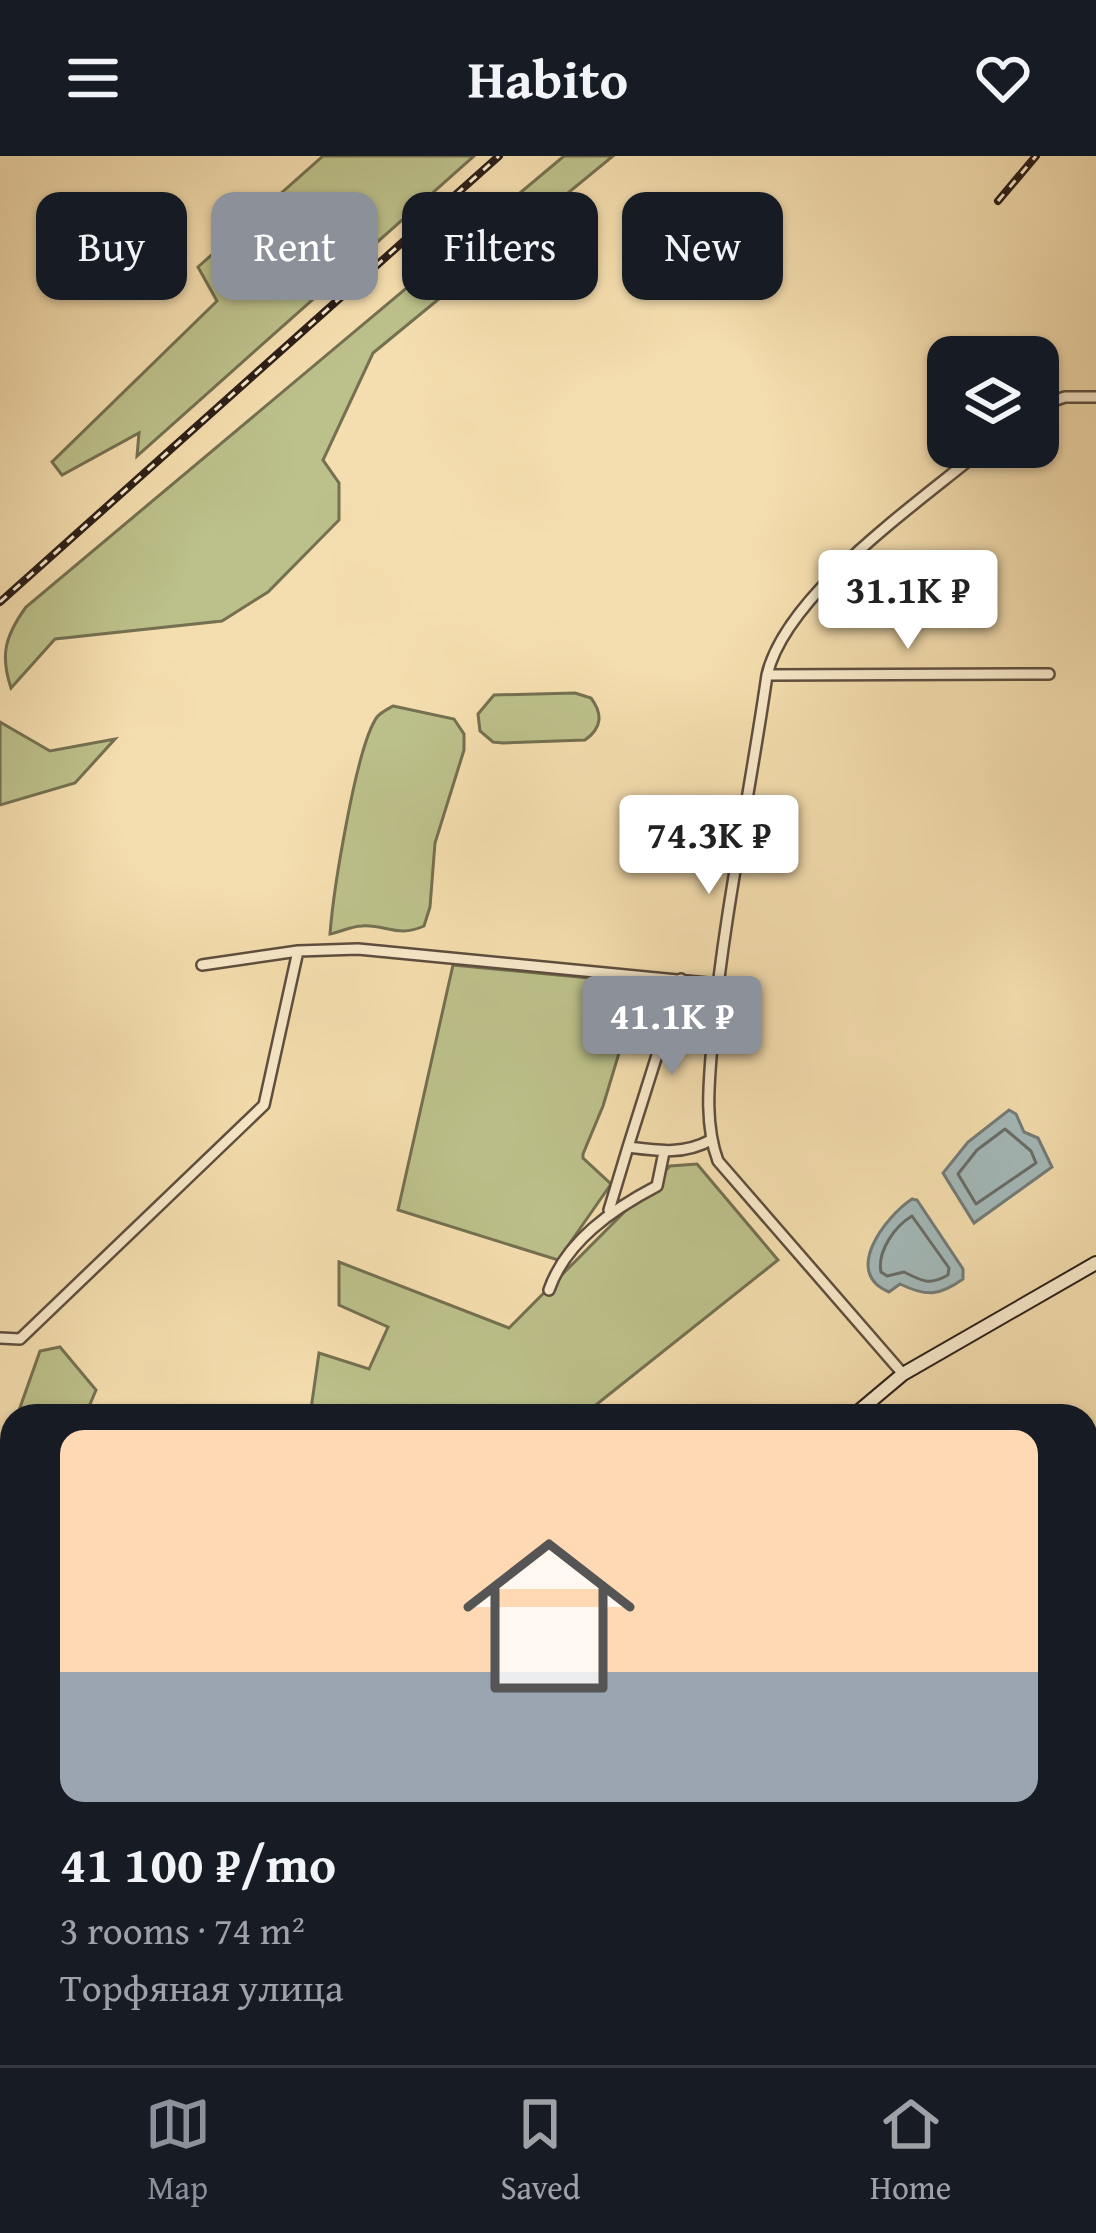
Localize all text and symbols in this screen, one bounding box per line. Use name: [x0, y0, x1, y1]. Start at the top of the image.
text: Habito: [468, 39, 628, 118]
icon: menu: [60, 45, 126, 111]
icon: heart: [970, 45, 1036, 111]
chip: Buy: [36, 192, 187, 300]
chip: Rent: [211, 192, 378, 300]
chip: Filters: [402, 192, 598, 300]
chip: New: [622, 192, 783, 300]
map controls: [927, 336, 1059, 468]
button: layers: [927, 336, 1059, 468]
pin: 31.1K ₽: [797, 550, 1019, 652]
text: 31.1K ₽: [845, 560, 971, 617]
pin: 74.3K ₽: [598, 795, 820, 897]
text: 74.3K ₽: [646, 805, 772, 862]
pin: 41.1K ₽: [561, 976, 783, 1078]
text: 41.1K ₽: [609, 986, 735, 1043]
icon: home: [441, 1508, 657, 1724]
text: 41 100 ₽/mo: [60, 1826, 336, 1901]
text: 3 rooms · 74 m²: [60, 1901, 305, 1958]
text: Торфяная улица: [60, 1958, 344, 2015]
tab: Map: [145, 2091, 211, 2211]
tab: Saved: [500, 2091, 580, 2211]
tab: Home: [870, 2091, 951, 2211]

